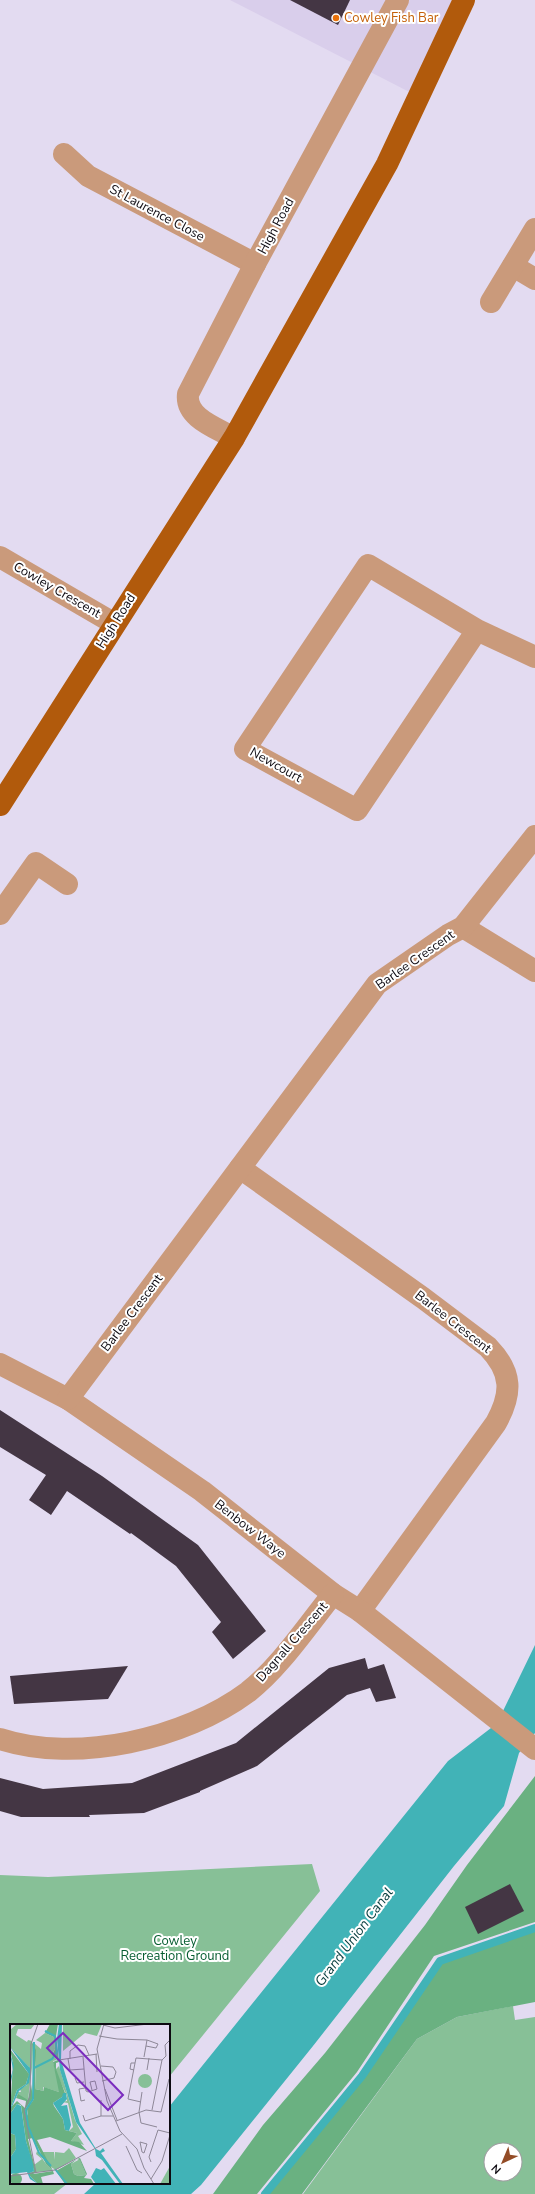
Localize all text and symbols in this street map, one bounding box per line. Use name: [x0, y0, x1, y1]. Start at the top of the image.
place label: Cowley Fish Bar: [344, 9, 439, 27]
marker: Cowley Fish Bar: [331, 13, 341, 23]
street label: St Laurence Close: [106, 180, 208, 246]
street label: High Road: [254, 195, 298, 257]
street label: Cowley Crescent: [10, 558, 104, 623]
street label: High Road: [92, 590, 140, 652]
street label: Newcourt: [247, 743, 306, 787]
street label: Barlee Crescent: [372, 926, 458, 994]
street label: Barlee Crescent: [97, 1270, 167, 1355]
street label: Barlee Crescent: [411, 1286, 495, 1358]
street label: Benbow Waye: [211, 1495, 289, 1563]
street label: Dagnall Crescent: [252, 1598, 332, 1686]
water label: Grand Union Canal: [311, 1884, 397, 1990]
park label: Cowley Recreation Ground: [121, 1932, 229, 1965]
inset map: [10, 2024, 170, 2184]
north arrow: [483, 2142, 523, 2182]
text: N: [488, 2161, 505, 2177]

